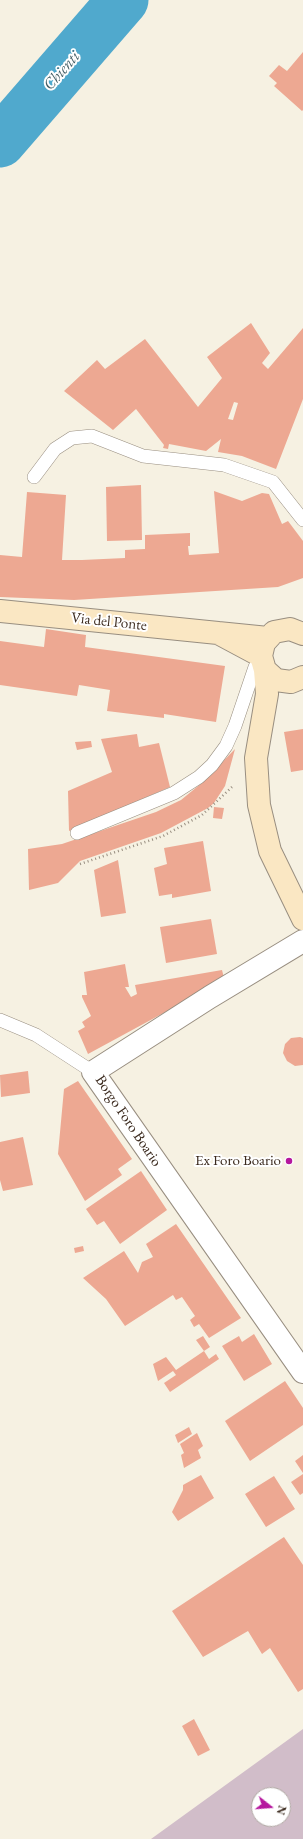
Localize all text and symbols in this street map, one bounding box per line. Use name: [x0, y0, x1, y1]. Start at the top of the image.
water label: Chienti: [40, 48, 84, 94]
street label: Via del Ponte: [70, 609, 148, 635]
street label: Borgo Foro Boario: [91, 1072, 165, 1170]
place label: Ex Foro Boario: [195, 1152, 281, 1170]
marker: Ex Foro Boario: [284, 1156, 294, 1166]
north arrow: [251, 1787, 291, 1827]
text: N: [274, 1804, 290, 1817]

